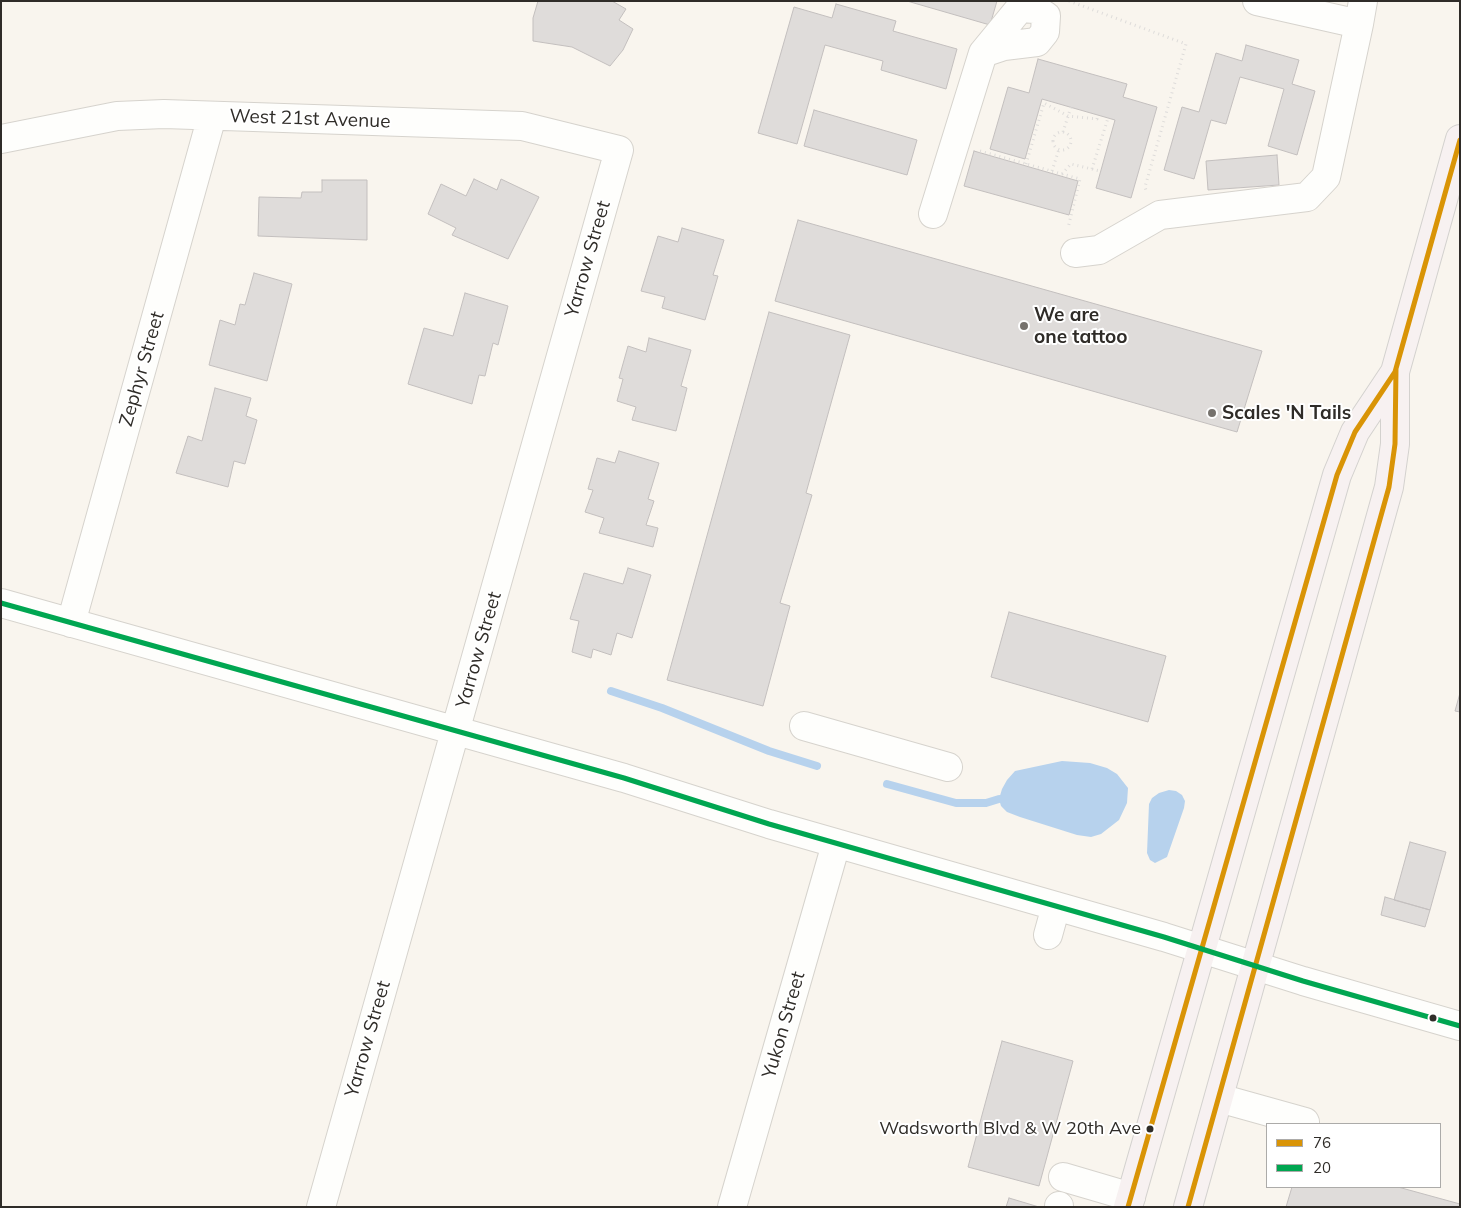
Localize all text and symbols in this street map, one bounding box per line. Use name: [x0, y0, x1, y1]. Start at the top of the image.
street label: West 21st Avenue: [229, 105, 391, 133]
street label: Yarrow Street: [561, 198, 615, 320]
place label: We are one tattoo: [1034, 304, 1128, 348]
street label: Zephyr Street: [115, 309, 169, 429]
marker: We are one tattoo: [1018, 320, 1030, 332]
place label: Scales 'N Tails: [1222, 402, 1351, 424]
marker: Scales 'N Tails: [1206, 407, 1218, 419]
street label: Yarrow Street: [452, 589, 506, 711]
street label: Yukon Street: [758, 969, 810, 1081]
street label: Yarrow Street: [341, 978, 395, 1100]
unlabelled marker: [1428, 1013, 1438, 1023]
place label: Wadsworth Blvd & W 20th Ave: [879, 1118, 1141, 1140]
legend: [1266, 1123, 1441, 1188]
marker: Wadsworth Blvd & W 20th Ave: [1145, 1124, 1155, 1134]
text: 76: [1313, 1133, 1331, 1152]
text: 20: [1313, 1158, 1331, 1177]

